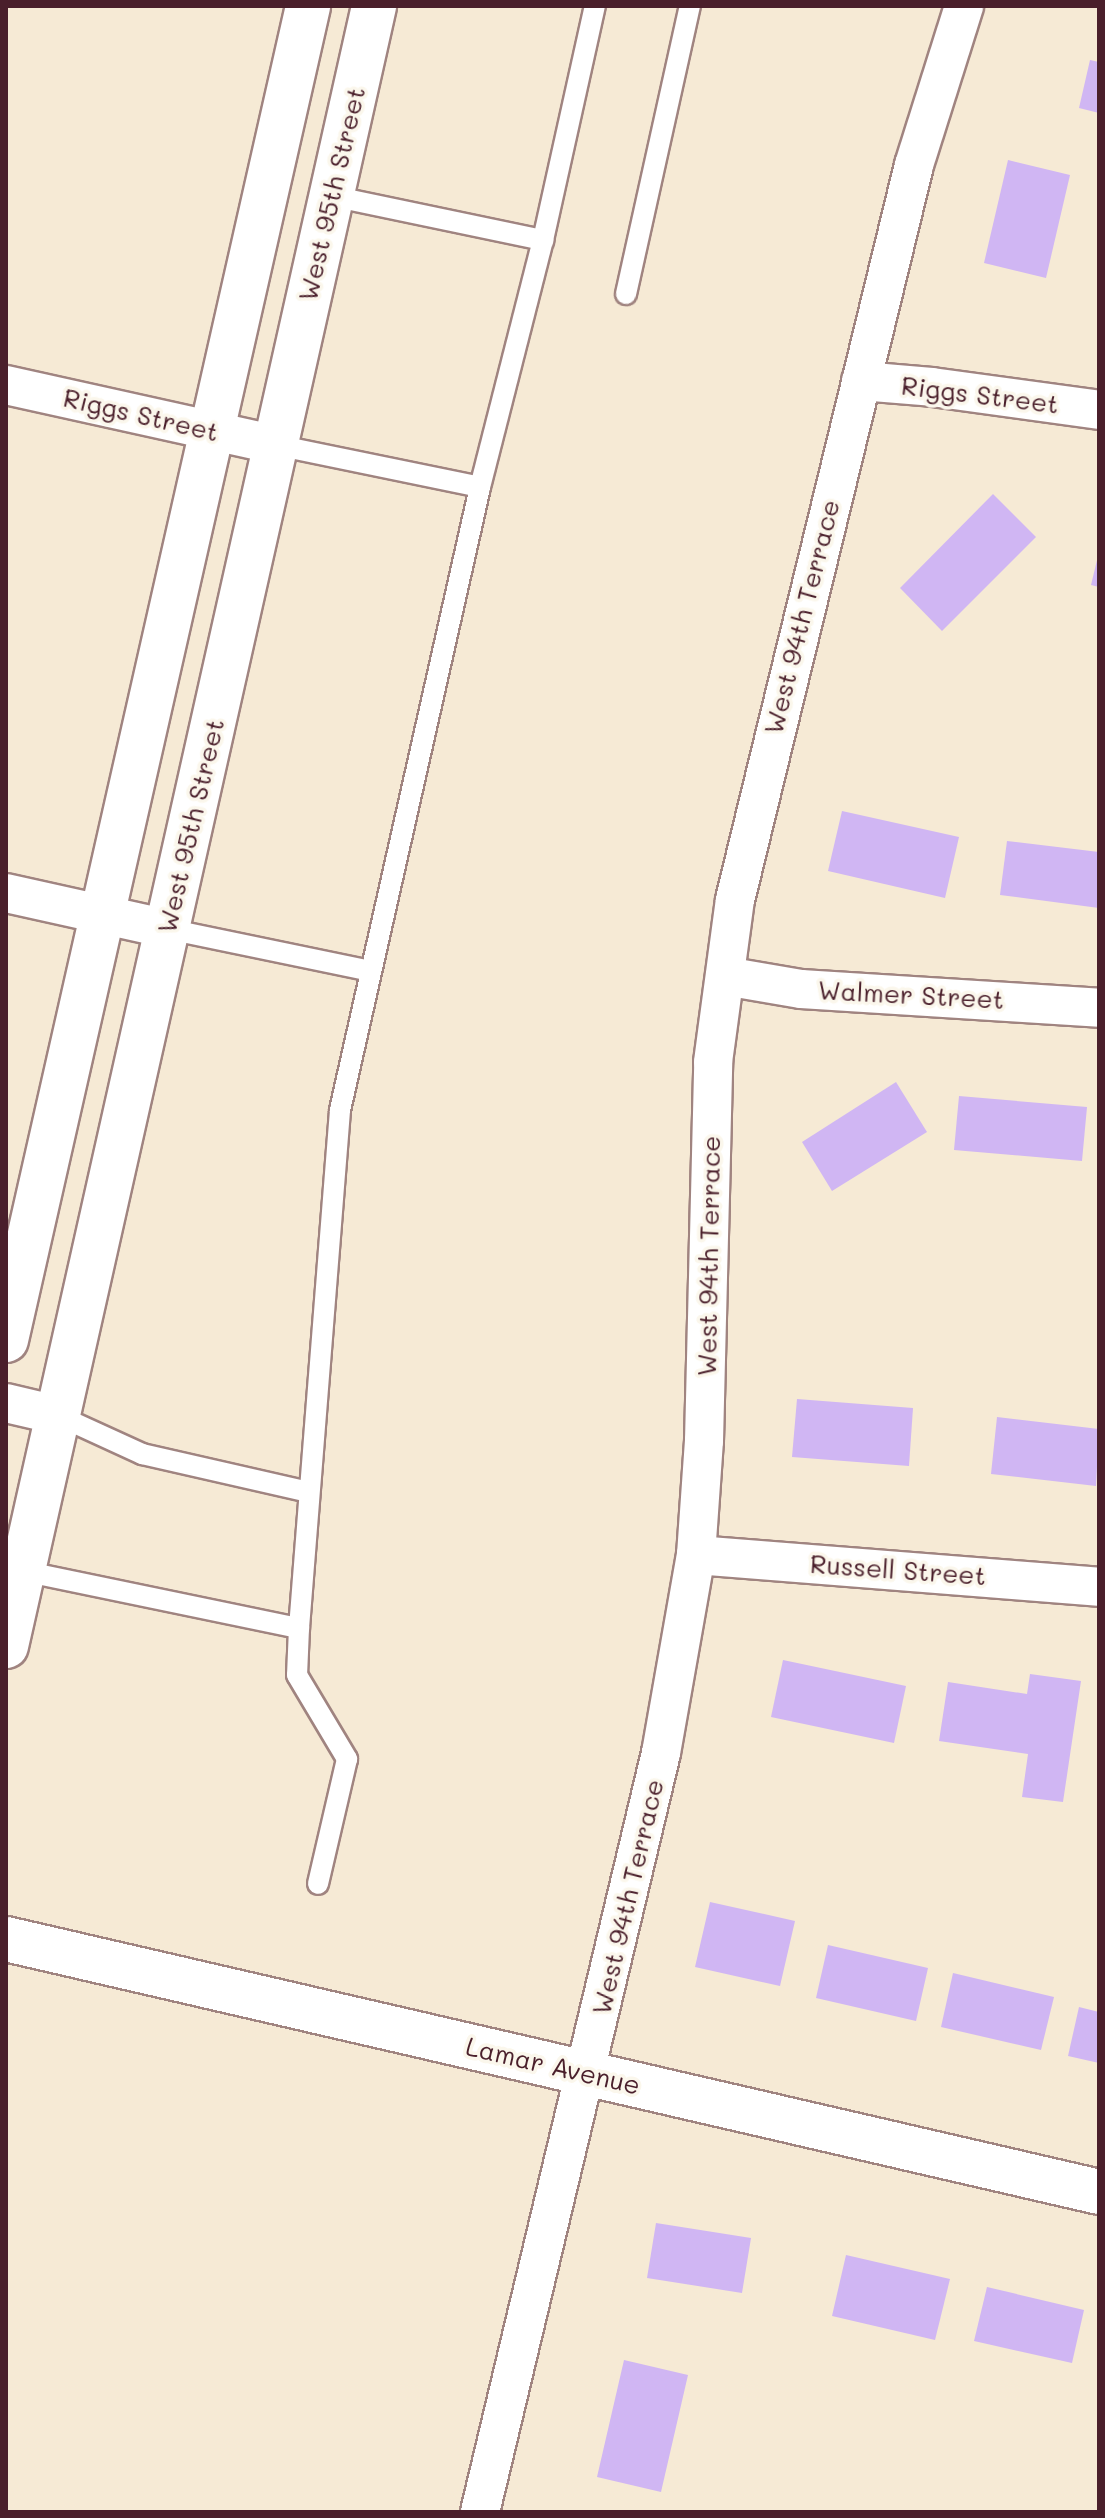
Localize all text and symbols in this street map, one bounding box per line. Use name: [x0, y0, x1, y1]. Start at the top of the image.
street label: West 95th Street: [292, 84, 372, 304]
street label: Riggs Street: [899, 370, 1061, 420]
street label: Riggs Street: [60, 382, 222, 448]
street label: West 94th Terrace: [758, 496, 846, 738]
street label: West 95th Street: [151, 716, 231, 936]
street label: Walmer Street: [817, 975, 1005, 1015]
street label: West 94th Terrace: [691, 1135, 727, 1377]
street label: Russell Street: [809, 1548, 987, 1592]
street label: West 94th Terrace: [586, 1776, 670, 2018]
street label: Lamar Avenue: [463, 2031, 643, 2101]

